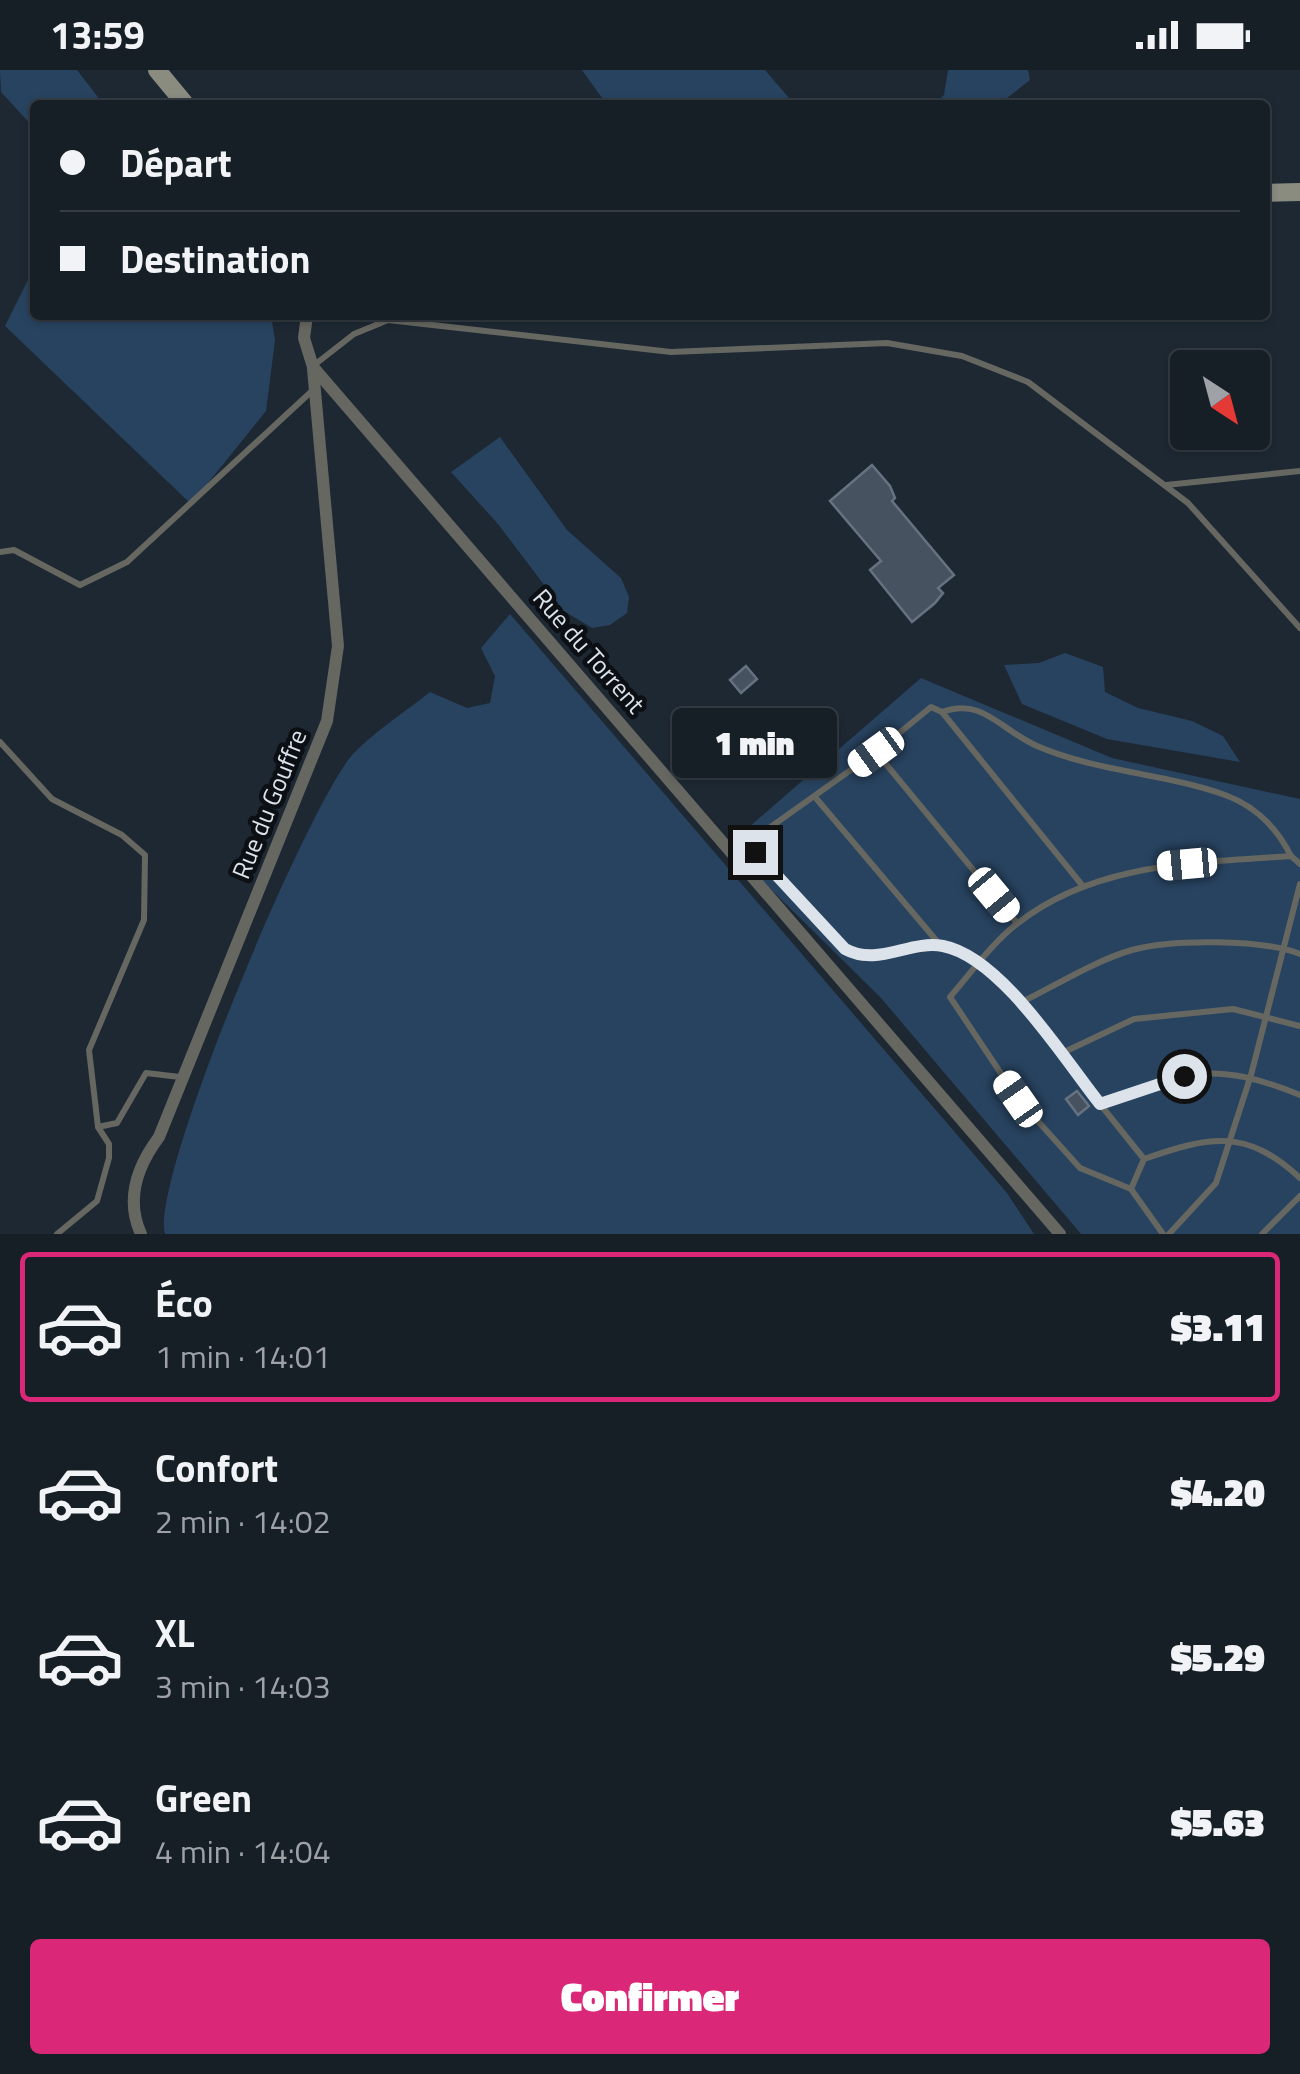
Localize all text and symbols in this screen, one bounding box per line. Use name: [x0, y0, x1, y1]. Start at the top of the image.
text: 13:59: [50, 6, 145, 64]
text: Départ: [120, 134, 232, 192]
text: Destination: [120, 230, 311, 288]
north arrow: [1170, 350, 1270, 450]
map controls: [1170, 350, 1270, 450]
street label: Rue du Torrent: [524, 580, 654, 722]
callout: 1 min: [672, 707, 838, 777]
text: 1 min: [715, 719, 794, 767]
car: [843, 722, 909, 782]
street label: Rue du Gouffre: [222, 724, 316, 884]
route end: [733, 830, 778, 875]
car: [1156, 846, 1218, 882]
car: [963, 862, 1025, 928]
route start: [1162, 1054, 1207, 1099]
car: [989, 1066, 1047, 1132]
text: Éco: [155, 1274, 213, 1332]
icon: car: [35, 1282, 125, 1372]
text: $3.11: [1171, 1298, 1265, 1356]
text: 1 min · 14:01: [155, 1332, 331, 1380]
text: Confort: [155, 1439, 278, 1497]
icon: car: [35, 1447, 125, 1537]
text: $4.20: [1171, 1463, 1265, 1521]
text: 2 min · 14:02: [155, 1497, 331, 1545]
text: XL: [155, 1604, 195, 1662]
icon: car: [35, 1612, 125, 1702]
text: $5.29: [1171, 1628, 1265, 1686]
text: 3 min · 14:03: [155, 1662, 331, 1710]
text: Green: [155, 1769, 252, 1827]
icon: car: [35, 1777, 125, 1867]
text: $5.63: [1171, 1793, 1265, 1851]
text: 4 min · 14:04: [155, 1827, 331, 1875]
button: Confirmer: [30, 1939, 1270, 2054]

